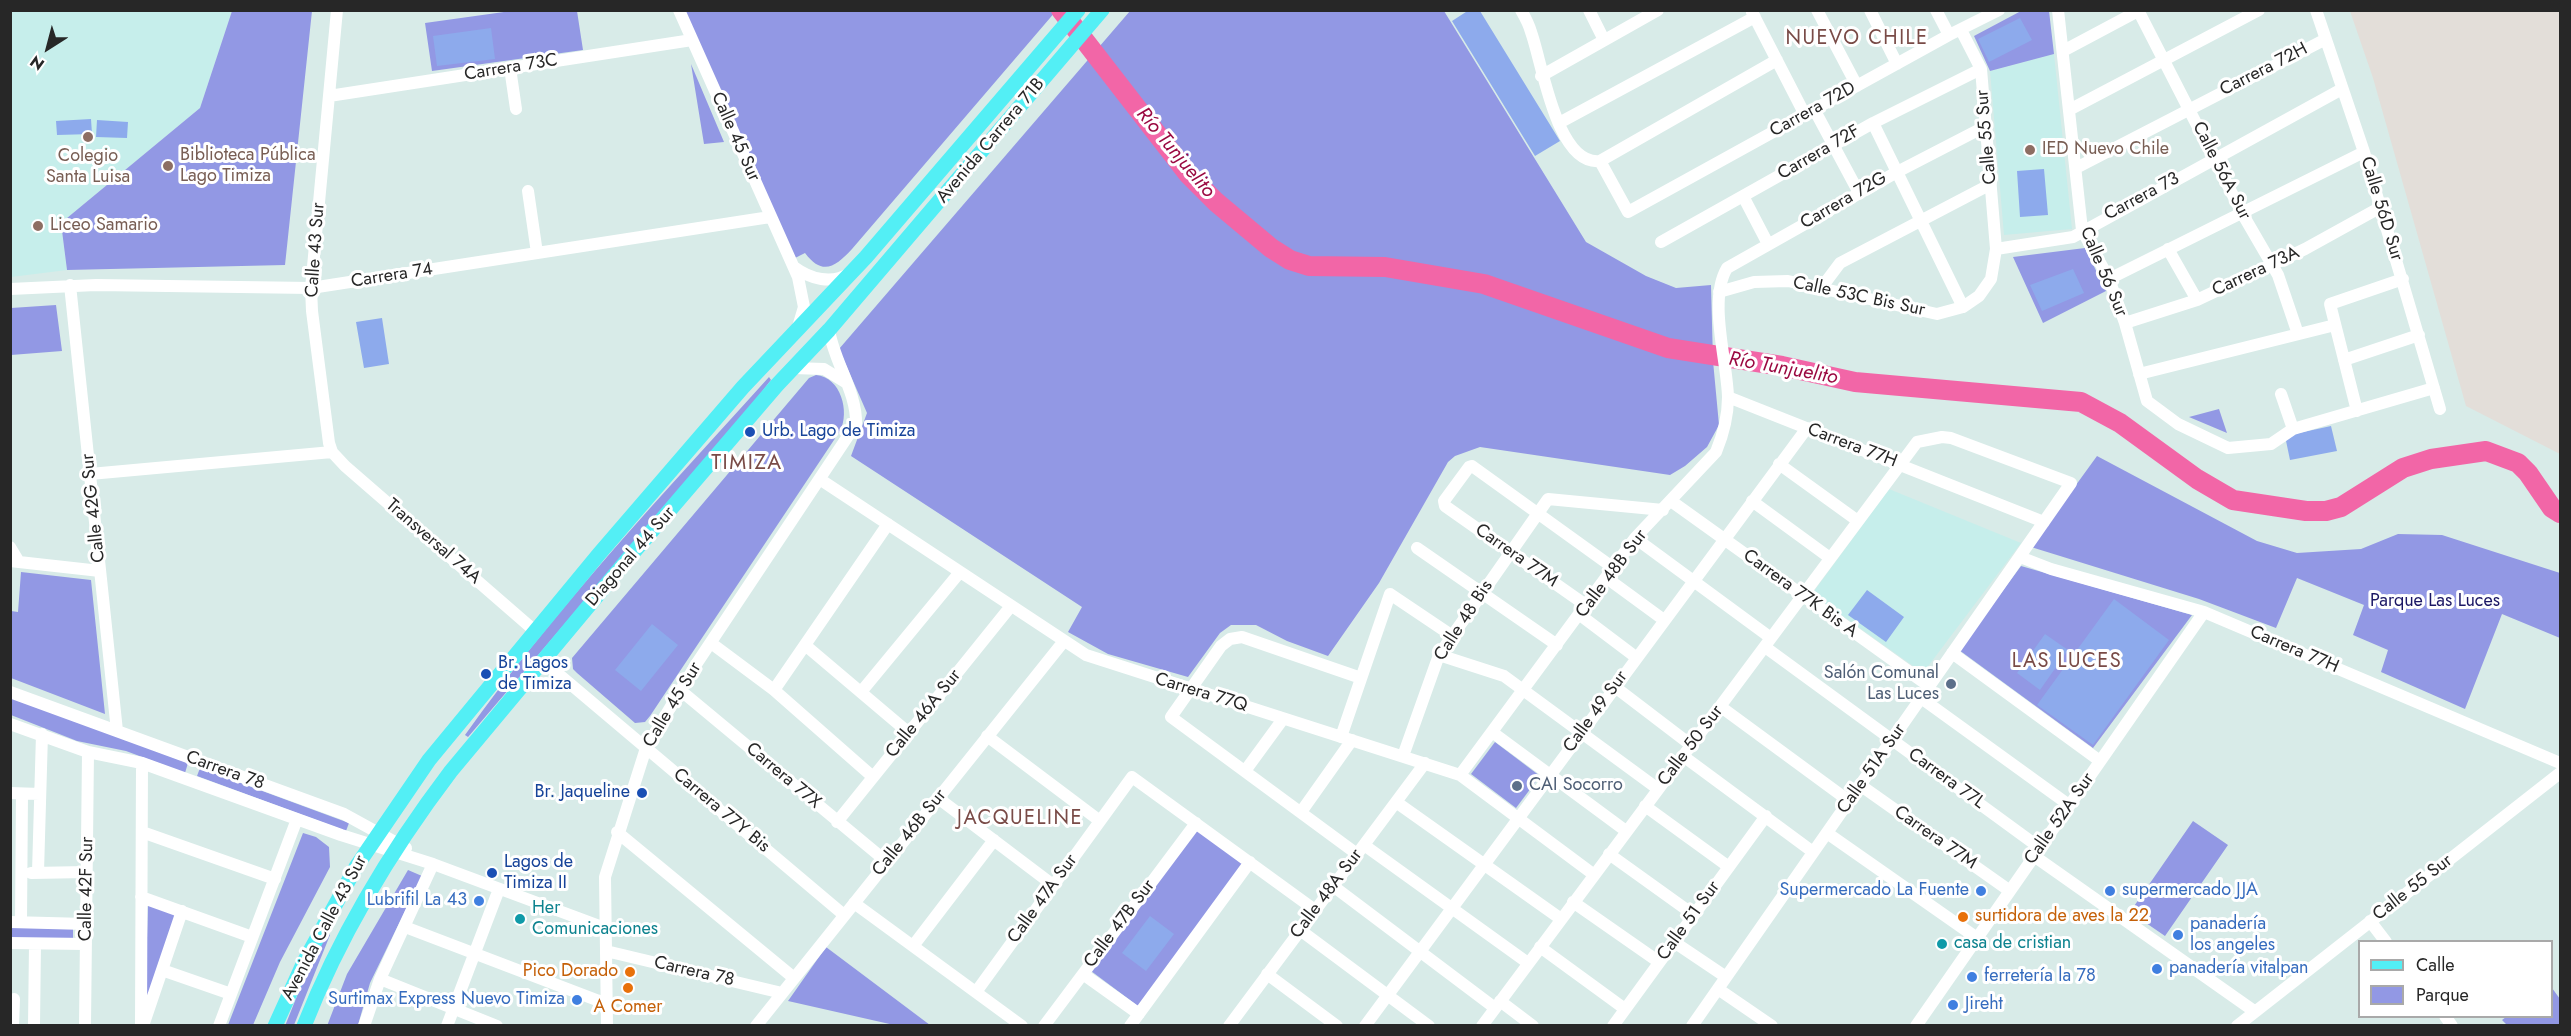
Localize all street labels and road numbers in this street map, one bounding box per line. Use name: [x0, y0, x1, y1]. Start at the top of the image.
street label: Carrera 72H: [2217, 39, 2311, 101]
street label: Carrera 73C: [463, 50, 559, 86]
street label: Avenida Carrera 71B: [932, 74, 1050, 208]
street label: Carrera 72D: [1766, 78, 1860, 142]
street label: Calle 45 Sur: [706, 89, 764, 185]
street label: Calle 55 Sur: [1972, 89, 2002, 185]
street label: Calle 56A Sur: [2187, 118, 2255, 224]
street label: Carrera 72F: [1774, 121, 1864, 185]
street label: Calle 56D Sur: [2355, 154, 2407, 264]
street label: Carrera 72G: [1797, 168, 1891, 234]
street label: Carrera 73: [2101, 168, 2183, 226]
street label: Calle 43 Sur: [302, 202, 330, 298]
street label: Calle 56 Sur: [2074, 224, 2132, 320]
street label: Carrera 73A: [2209, 242, 2303, 302]
street label: Carrera 74: [350, 259, 434, 293]
street label: Calle 53C Bis Sur: [1791, 272, 1927, 322]
street label: Carrera 77H: [1804, 419, 1900, 473]
street label: Calle 42G Sur: [78, 452, 110, 564]
street label: Transversal 74A: [381, 495, 485, 589]
street label: Diagonal 44 Sur: [582, 503, 680, 611]
street label: Carrera 77M: [1470, 520, 1562, 592]
street label: Calle 48B Sur: [1572, 525, 1652, 623]
street label: Carrera 77K Bis A: [1739, 545, 1861, 643]
street label: Calle 48 Bis: [1430, 577, 1498, 665]
street label: Carrera 77H: [2246, 622, 2342, 678]
street label: Calle 45 Sur: [639, 659, 707, 751]
street label: Calle 46A Sur: [882, 665, 966, 763]
street label: Calle 49 Sur: [1559, 667, 1633, 757]
street label: Carrera 77Q: [1152, 669, 1250, 717]
street label: Calle 50 Sur: [1654, 701, 1728, 791]
street label: Calle 51A Sur: [1833, 720, 1911, 818]
street label: Carrera 77X: [741, 738, 825, 814]
street label: Carrera 77L: [1903, 744, 1989, 814]
street label: Carrera 78: [183, 747, 267, 795]
street label: Carrera 77Y Bis: [668, 764, 774, 858]
street label: Calle 52A Sur: [2020, 769, 2100, 869]
street label: Calle 46B Sur: [868, 785, 952, 881]
street label: Carrera 77M: [1889, 802, 1981, 874]
street label: Calle 42F Sur: [75, 837, 99, 941]
street label: Calle 48A Sur: [1286, 845, 1368, 943]
street label: Calle 47A Sur: [1003, 850, 1083, 948]
street label: Calle 55 Sur: [2369, 850, 2457, 926]
street label: Avenida Calle 43 Sur: [278, 852, 372, 1004]
street label: Calle 47B Sur: [1080, 876, 1160, 972]
street label: Calle 51 Sur: [1653, 877, 1725, 965]
street label: Carrera 78: [652, 952, 736, 992]

